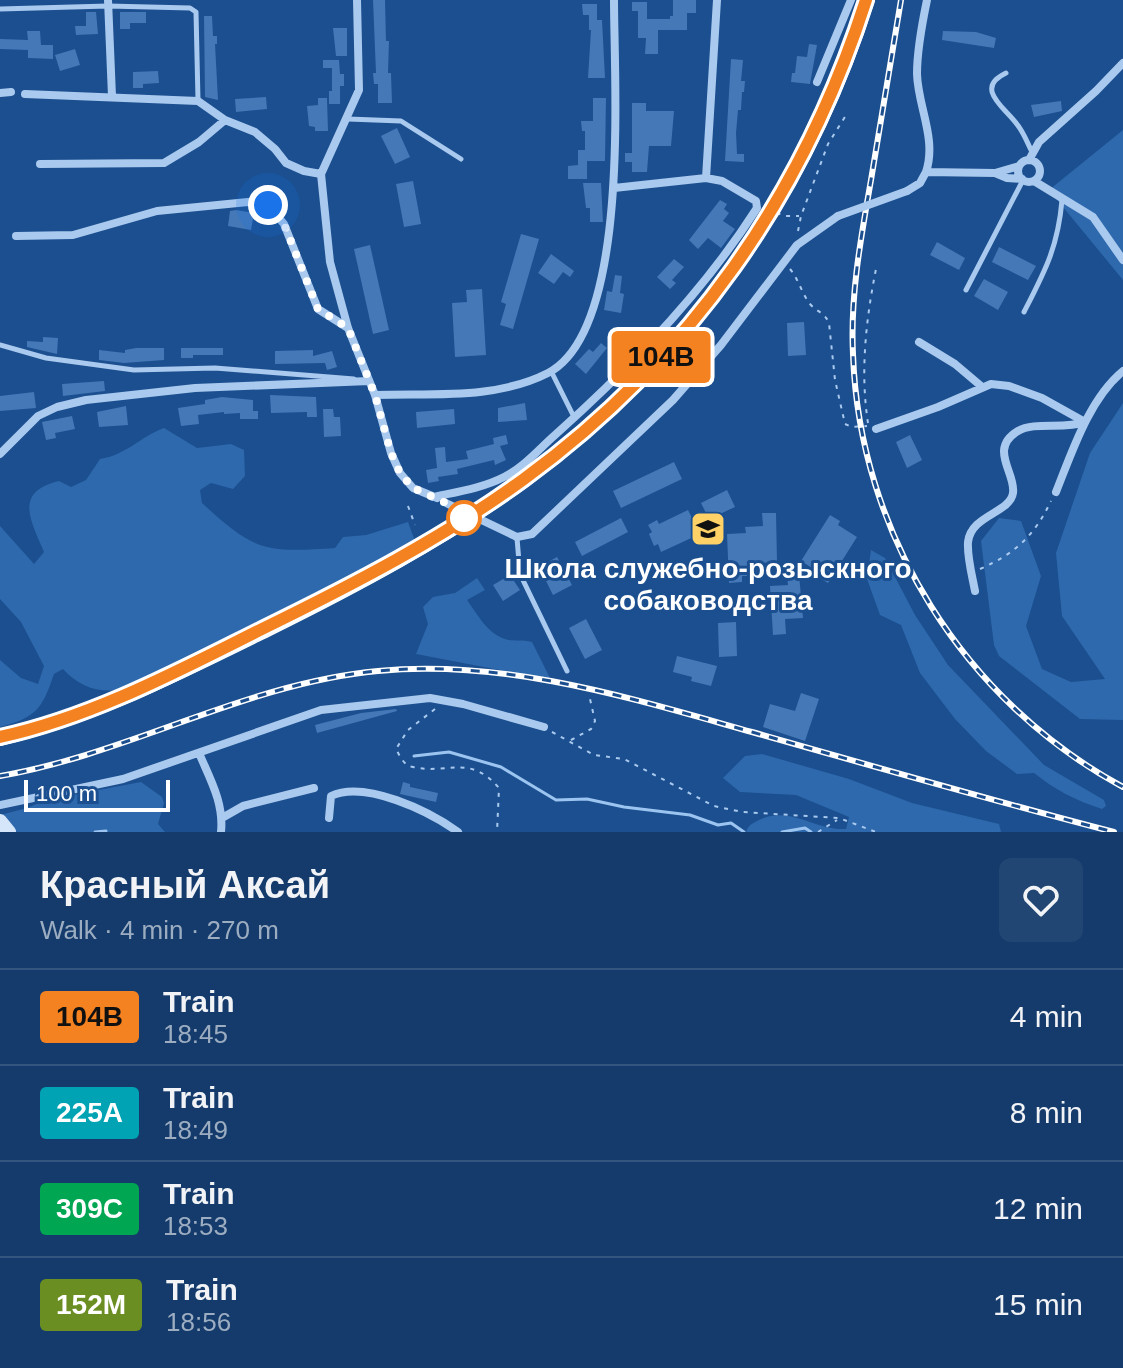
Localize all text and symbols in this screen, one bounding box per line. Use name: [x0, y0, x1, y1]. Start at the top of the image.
your location: [248, 185, 288, 225]
line badge: 104В: [605, 331, 717, 383]
text: 104В: [628, 341, 694, 372]
unlabelled marker: [447, 501, 481, 535]
school or university icon: Школа служебно-розыскного собаководства: [689, 510, 727, 548]
place label: Школа служебно-розыскного собаководства: [504, 553, 912, 616]
scale bar: [24, 776, 170, 812]
text: 100 m: [36, 781, 97, 806]
button: heart: [999, 858, 1083, 942]
text: Красный Аксай: [40, 864, 330, 906]
text: Walk · 4 min · 270 m: [40, 915, 279, 945]
text: Train: [163, 985, 235, 1018]
text: 4 min: [1010, 1000, 1083, 1033]
text: 104В: [56, 1001, 123, 1032]
text: 18:45: [163, 1019, 228, 1049]
text: Train: [163, 1081, 235, 1114]
text: 8 min: [1010, 1096, 1083, 1129]
text: 225А: [56, 1097, 123, 1128]
text: 18:49: [163, 1115, 228, 1145]
text: Train: [163, 1177, 235, 1210]
text: 12 min: [993, 1192, 1083, 1225]
text: 309С: [56, 1193, 123, 1224]
text: 18:53: [163, 1211, 228, 1241]
text: Train: [166, 1273, 238, 1306]
text: 15 min: [993, 1288, 1083, 1321]
text: 152М: [56, 1289, 126, 1320]
text: 18:56: [166, 1307, 231, 1337]

